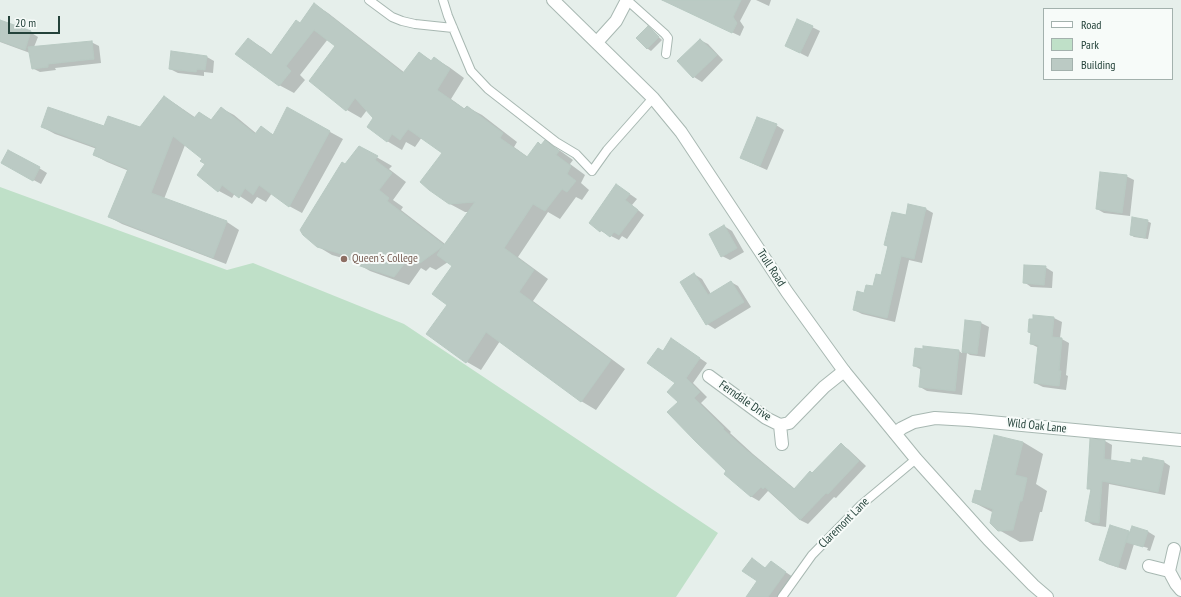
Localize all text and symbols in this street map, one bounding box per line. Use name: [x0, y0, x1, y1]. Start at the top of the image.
scale bar: [10, 8, 62, 34]
legend: [1043, 8, 1173, 80]
text: 20 m: [15, 15, 36, 30]
text: Road: [1081, 17, 1101, 32]
text: Park: [1081, 37, 1099, 52]
text: Building: [1081, 57, 1116, 72]
street label: Trull Road: [754, 247, 788, 289]
place label: Queen's College: [352, 252, 418, 266]
marker: Queen's College: [339, 254, 349, 264]
street label: Ferndale Drive: [716, 378, 774, 424]
street label: Wild Oak Lane: [1007, 416, 1067, 436]
street label: Claremont Lane: [816, 495, 872, 551]

